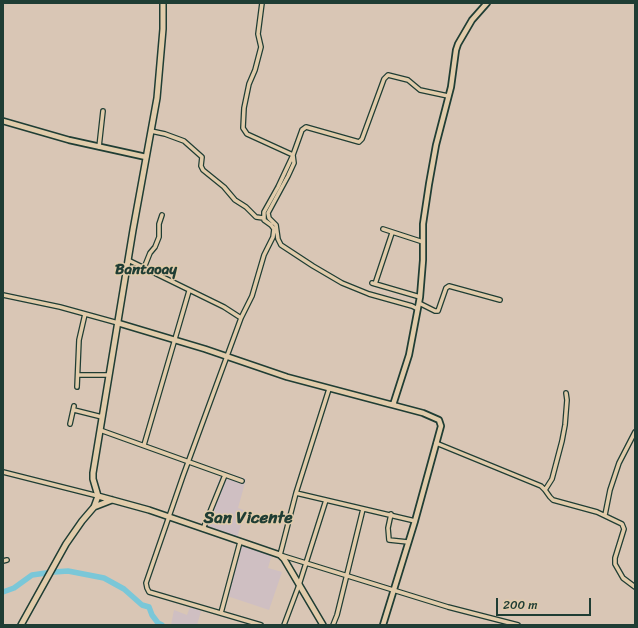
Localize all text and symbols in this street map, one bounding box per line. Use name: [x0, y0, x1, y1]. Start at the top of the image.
district label: Bantaoay: [115, 261, 177, 279]
district label: San Vicente: [203, 509, 293, 529]
scale bar: [498, 590, 593, 616]
text: 200 m: [503, 594, 537, 616]

